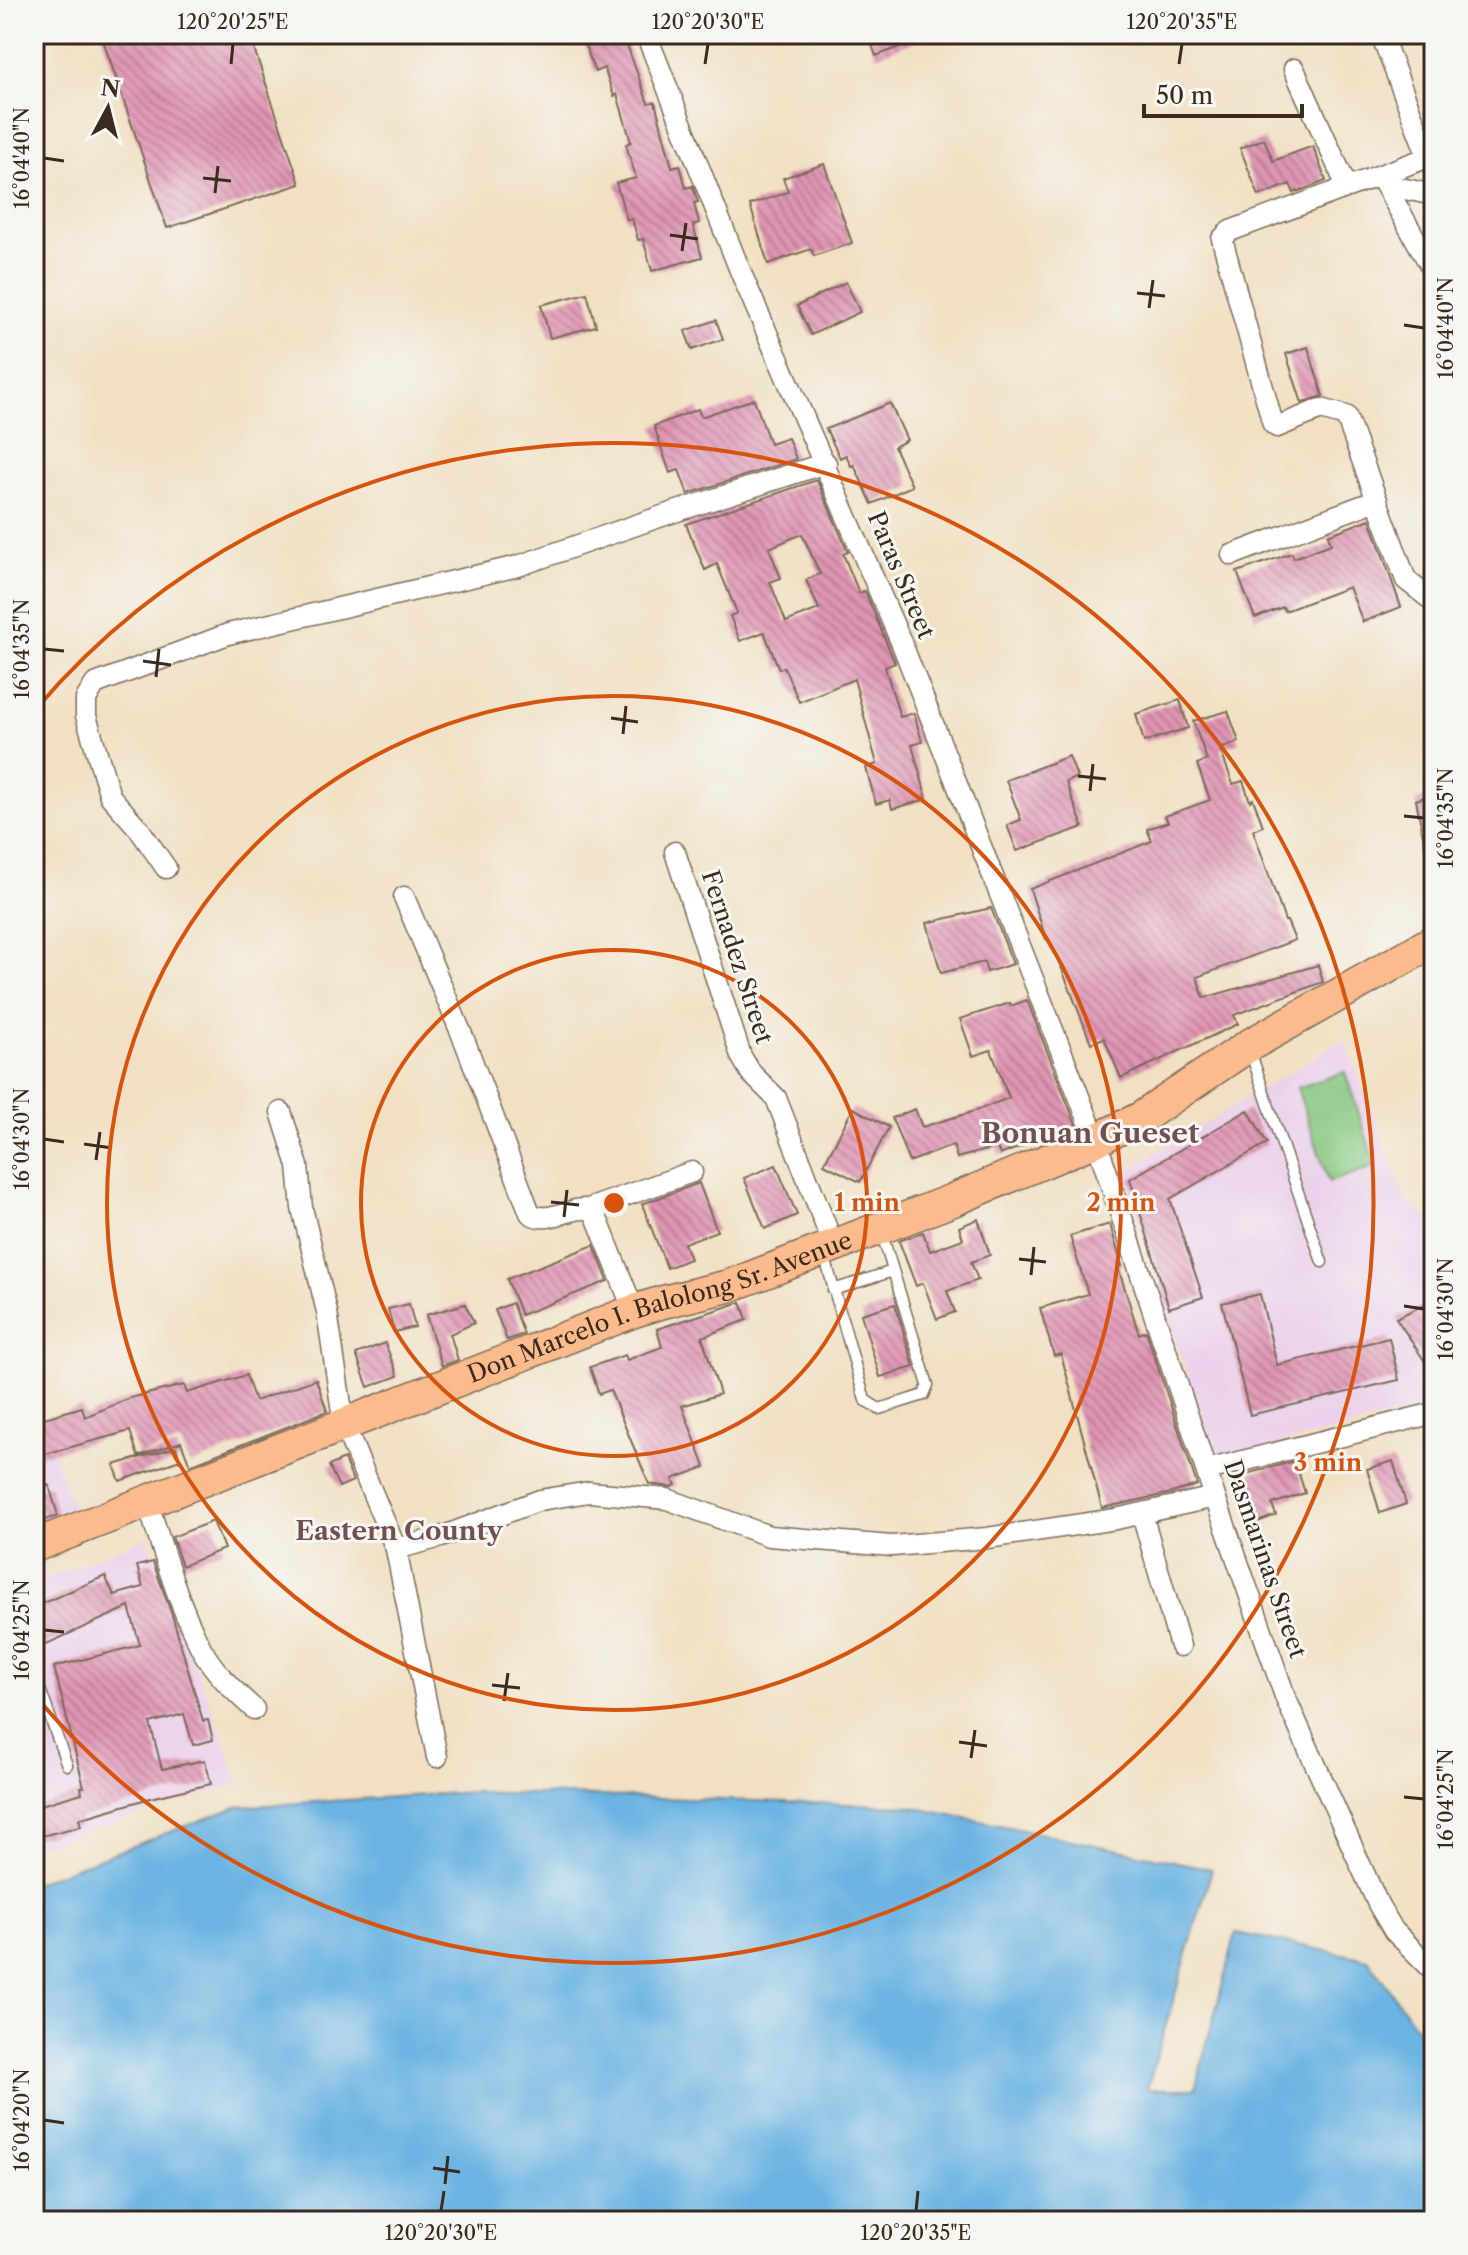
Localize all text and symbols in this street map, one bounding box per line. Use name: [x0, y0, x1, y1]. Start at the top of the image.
text: 120°20'25"E: [177, 10, 289, 34]
text: 120°20'30"E: [652, 10, 764, 34]
text: 120°20'35"E: [1127, 10, 1237, 34]
north arrow: [68, 68, 148, 148]
scale bar: [1144, 68, 1302, 118]
text: N: [99, 74, 122, 103]
text: 50 m: [1156, 81, 1213, 110]
text: 16°04'40"N: [10, 107, 34, 209]
text: 16°04'40"N: [1434, 277, 1458, 379]
street label: Paras Street: [862, 507, 942, 643]
text: 16°04'35"N: [10, 599, 34, 699]
text: 16°04'35"N: [1434, 768, 1458, 868]
street label: Fernadez Street: [696, 866, 779, 1048]
text: 16°04'30"N: [10, 1088, 34, 1190]
district label: Bonuan Gueset: [981, 1116, 1200, 1150]
text: 1 min: [834, 1188, 900, 1217]
text: 2 min: [1086, 1188, 1156, 1217]
centre of rings: [600, 1189, 628, 1217]
street label: Don Marcelo I. Balolong Sr. Avenue: [463, 1225, 856, 1389]
text: 16°04'30"N: [1434, 1258, 1458, 1360]
text: 3 min: [1294, 1448, 1363, 1477]
street label: Dasmarinas Street: [1218, 1456, 1313, 1662]
district label: Eastern County: [295, 1515, 504, 1547]
text: 16°04'25"N: [10, 1580, 34, 1681]
text: 16°04'25"N: [1434, 1749, 1458, 1850]
text: 16°04'20"N: [10, 2069, 34, 2171]
text: 120°20'30"E: [385, 2221, 497, 2245]
text: 120°20'35"E: [861, 2221, 971, 2245]

